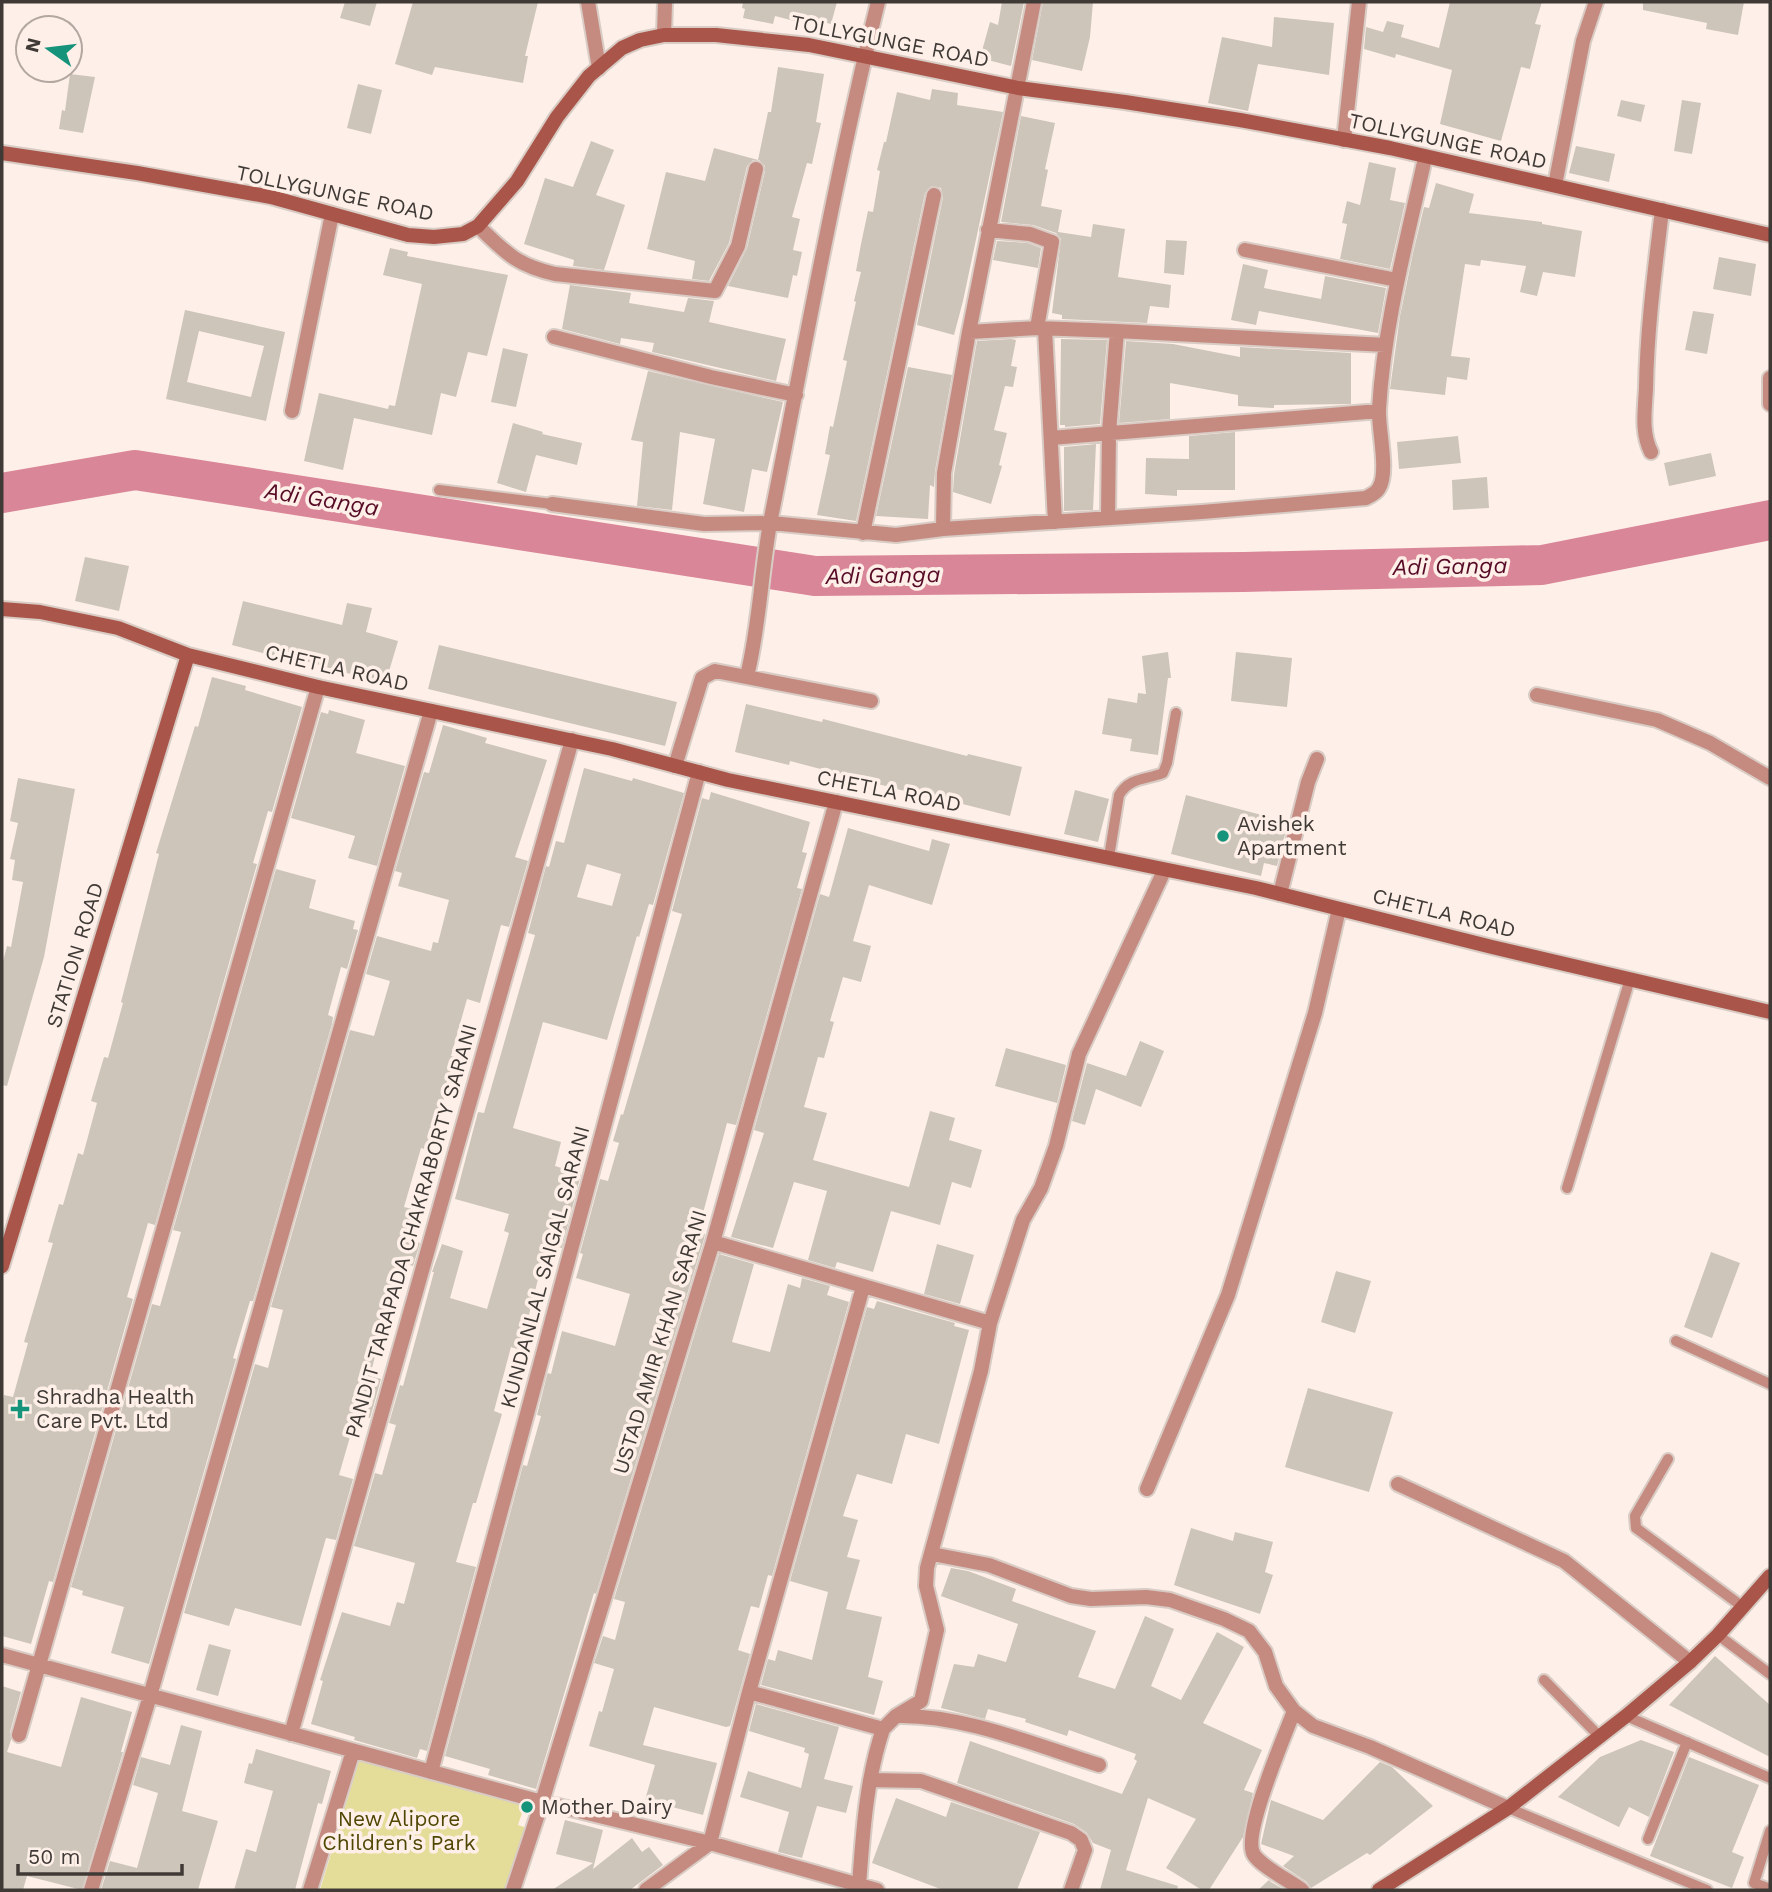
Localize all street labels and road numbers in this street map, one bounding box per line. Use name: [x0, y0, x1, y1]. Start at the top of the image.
street label: TOLLYGUNGE ROAD: [789, 9, 991, 72]
street label: TOLLYGUNGE ROAD: [1347, 107, 1549, 174]
street label: TOLLYGUNGE ROAD: [234, 159, 436, 226]
street label: CHETLA ROAD: [263, 639, 411, 696]
street label: CHETLA ROAD: [815, 764, 963, 817]
street label: STATION ROAD: [41, 879, 109, 1031]
street label: CHETLA ROAD: [1370, 883, 1518, 942]
street label: PANDIT TARAPADA CHAKRABORTY SARANI: [339, 1021, 482, 1441]
street label: KUNDANLAL SAIGAL SARANI: [495, 1123, 594, 1411]
street label: USTAD AMIR KHAN SARANI: [607, 1207, 712, 1477]

